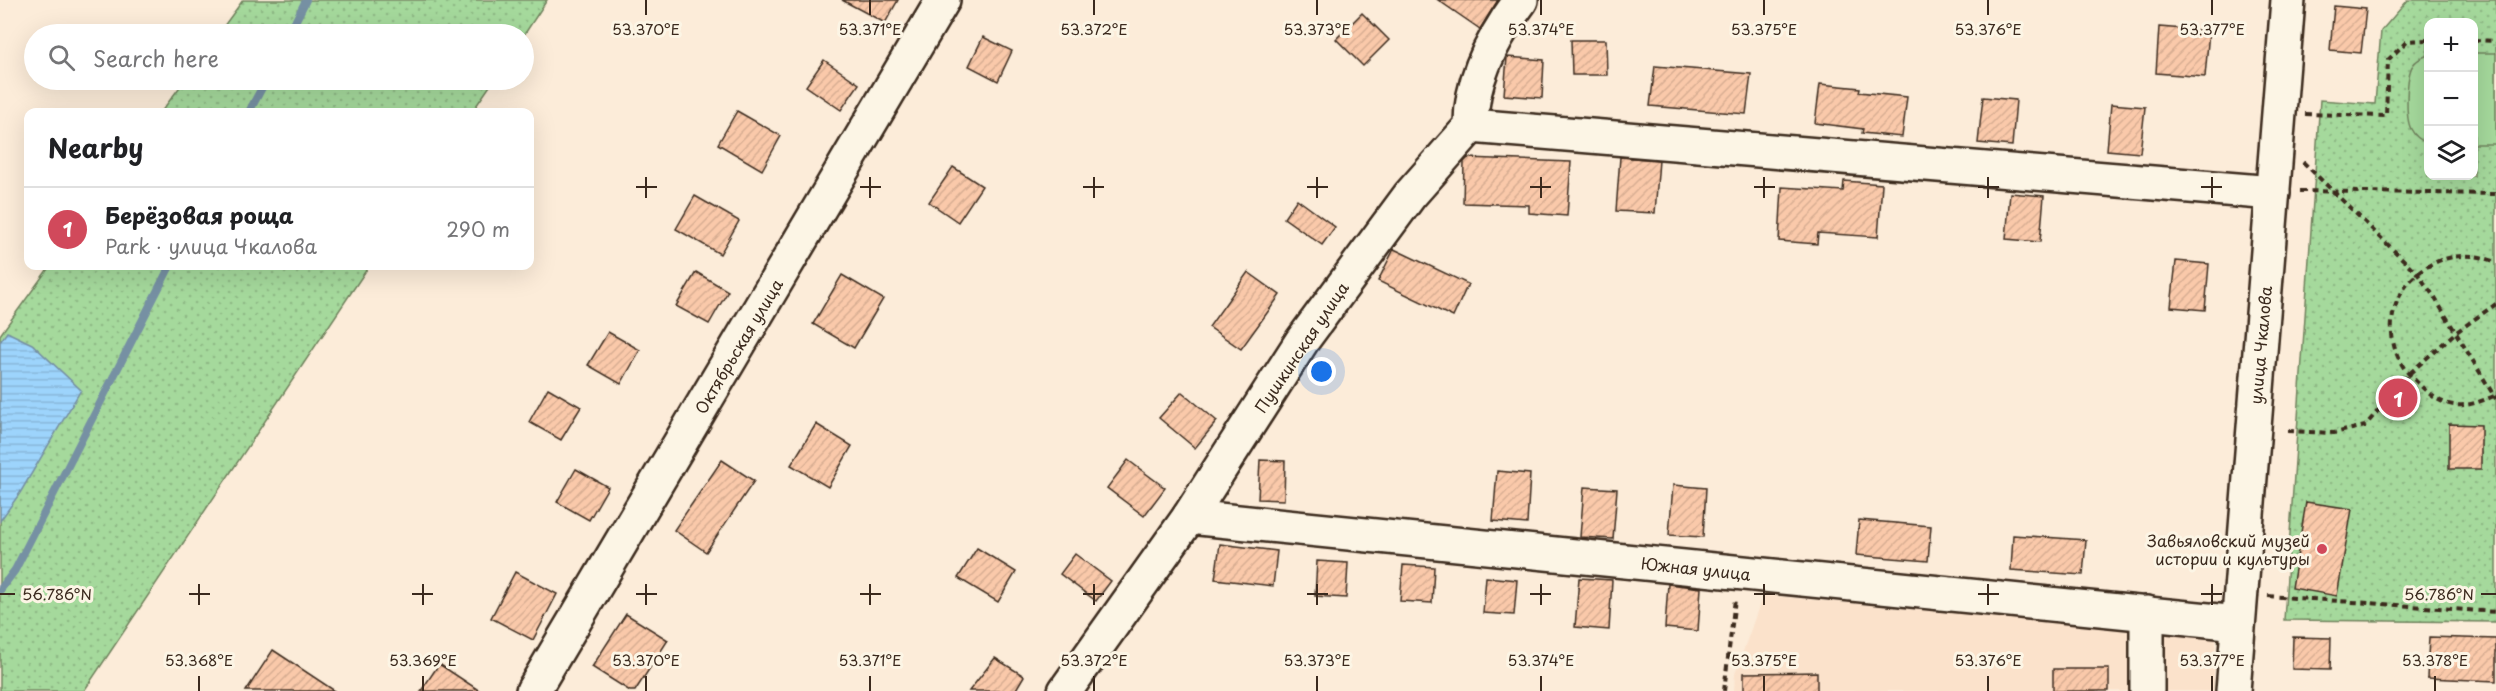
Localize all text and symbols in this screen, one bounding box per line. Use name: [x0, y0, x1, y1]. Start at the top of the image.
text: 53.370°E: [612, 17, 680, 40]
text: 53.371°E: [839, 17, 901, 40]
text: 53.372°E: [1060, 17, 1128, 40]
text: 53.373°E: [1283, 17, 1351, 40]
text: 53.374°E: [1508, 17, 1574, 40]
text: 53.375°E: [1731, 17, 1797, 40]
text: 53.376°E: [1954, 17, 2022, 40]
text: 53.377°E: [2179, 17, 2245, 40]
map controls: [2424, 18, 2478, 180]
button: +: [2424, 18, 2478, 72]
search box: [24, 24, 534, 90]
icon: search: [45, 41, 78, 74]
text: Search here: [93, 41, 219, 74]
button: −: [2424, 72, 2478, 126]
button: layers: [2424, 126, 2478, 180]
text: Nearby: [48, 128, 143, 167]
text: Берёзовая роща: [105, 198, 294, 231]
text: 1: [63, 214, 72, 244]
text: 290 m: [446, 214, 510, 244]
text: Park · улица Чкалова: [105, 231, 317, 261]
street label: Октябрьская улица: [688, 274, 788, 418]
street label: Пушкинская улица: [1248, 277, 1354, 417]
street label: улица Чкалова: [2243, 285, 2277, 405]
your location: [1307, 357, 1336, 386]
pin: 1: [2378, 376, 2418, 420]
place label: Завьяловский музей истории и культуры: [2147, 528, 2310, 570]
marker: Завьяловский музей истории и культуры: [2315, 542, 2329, 556]
street label: Южная улица: [1640, 550, 1752, 586]
text: 56.786°N: [22, 582, 92, 605]
text: 56.786°N: [2404, 582, 2474, 605]
text: 53.368°E: [165, 648, 233, 671]
text: 53.369°E: [389, 648, 457, 671]
text: 53.370°E: [612, 648, 680, 671]
text: 53.371°E: [839, 648, 901, 671]
text: 53.372°E: [1060, 648, 1128, 671]
text: 53.373°E: [1283, 648, 1351, 671]
text: 53.374°E: [1508, 648, 1574, 671]
text: 53.375°E: [1731, 648, 1797, 671]
text: 53.376°E: [1954, 648, 2022, 671]
text: 53.377°E: [2179, 648, 2245, 671]
text: 53.378°E: [2402, 648, 2468, 671]

